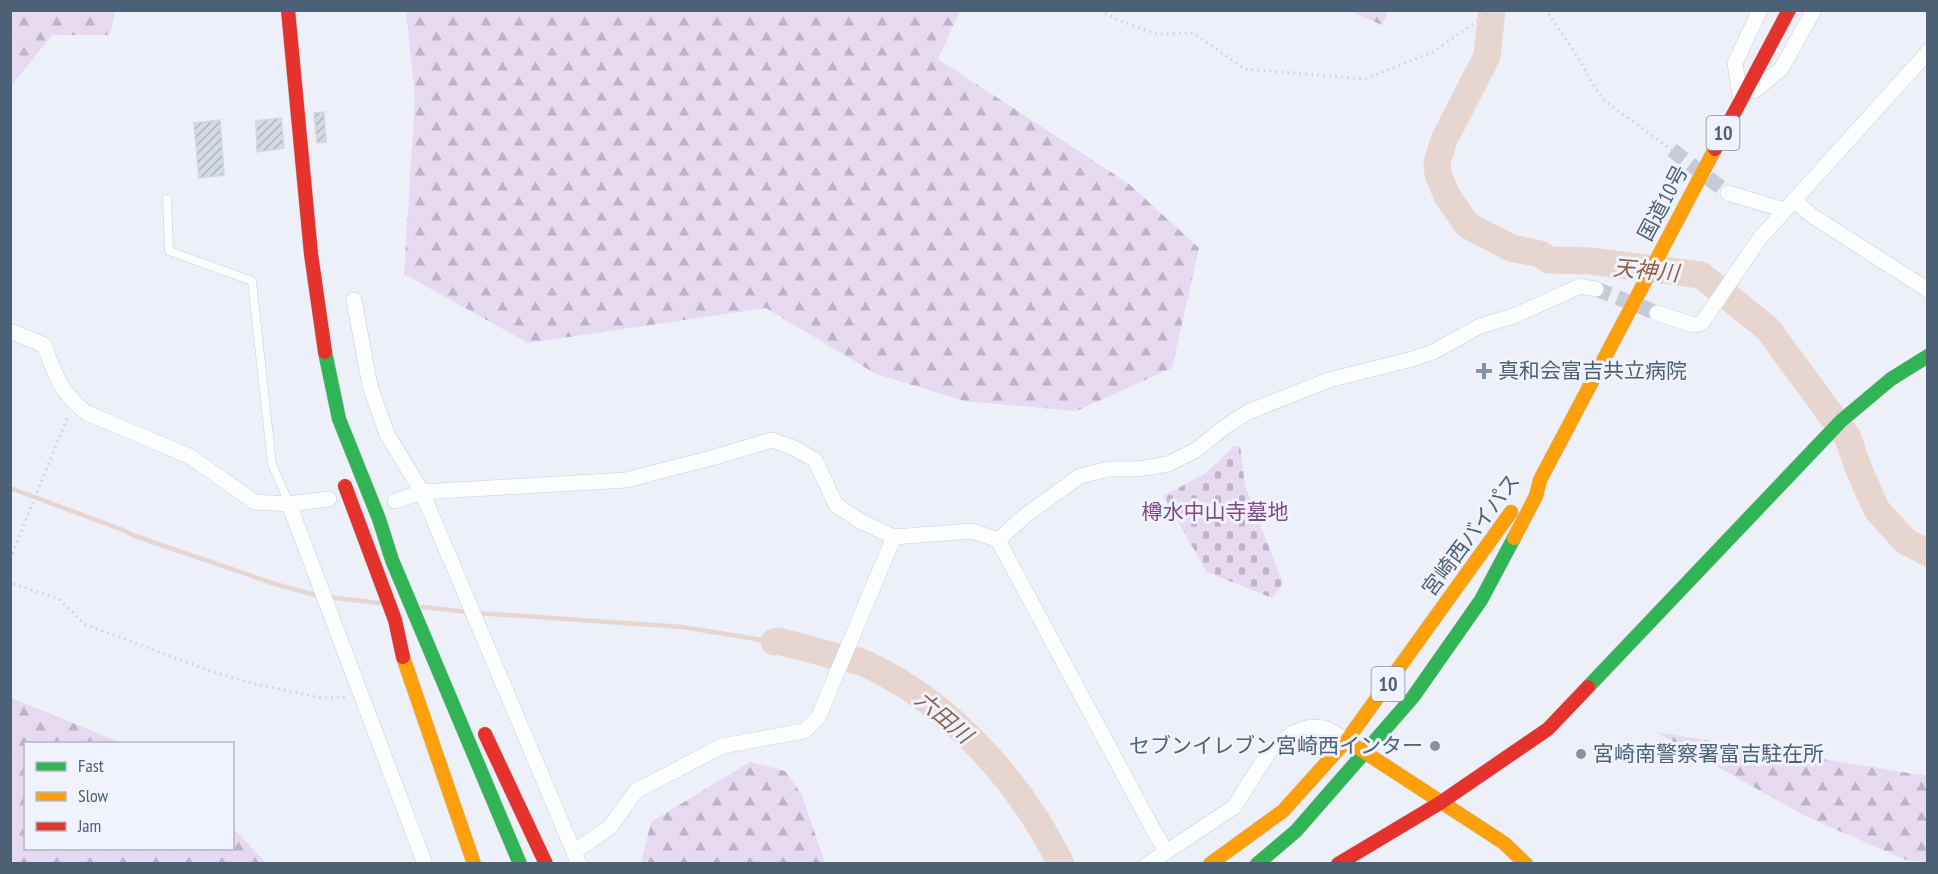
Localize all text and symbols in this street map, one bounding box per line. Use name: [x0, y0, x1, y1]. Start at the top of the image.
road number: 10: [1706, 116, 1740, 150]
street label: 国道10号: [1631, 160, 1694, 245]
water label: 天神川: [1612, 253, 1682, 287]
place label: 真和会富吉共立病院: [1498, 357, 1687, 384]
marker: 真和会富吉共立病院: [1475, 362, 1493, 380]
street label: 宮崎西バイパス: [1416, 468, 1525, 601]
park label: 樽水中山寺墓地: [1142, 498, 1289, 525]
road number: 10: [1372, 667, 1404, 701]
water label: 六田川: [910, 685, 980, 750]
place label: セブンイレブン宮崎西インター: [1129, 732, 1423, 759]
marker: セブンイレブン宮崎西インター: [1428, 739, 1442, 753]
place label: 宮崎南警察署富吉駐在所: [1593, 740, 1824, 767]
legend: [24, 742, 234, 850]
marker: 宮崎南警察署富吉駐在所: [1574, 747, 1588, 761]
text: Fast: [78, 754, 104, 777]
text: Slow: [78, 784, 109, 807]
text: Jam: [77, 814, 101, 837]

